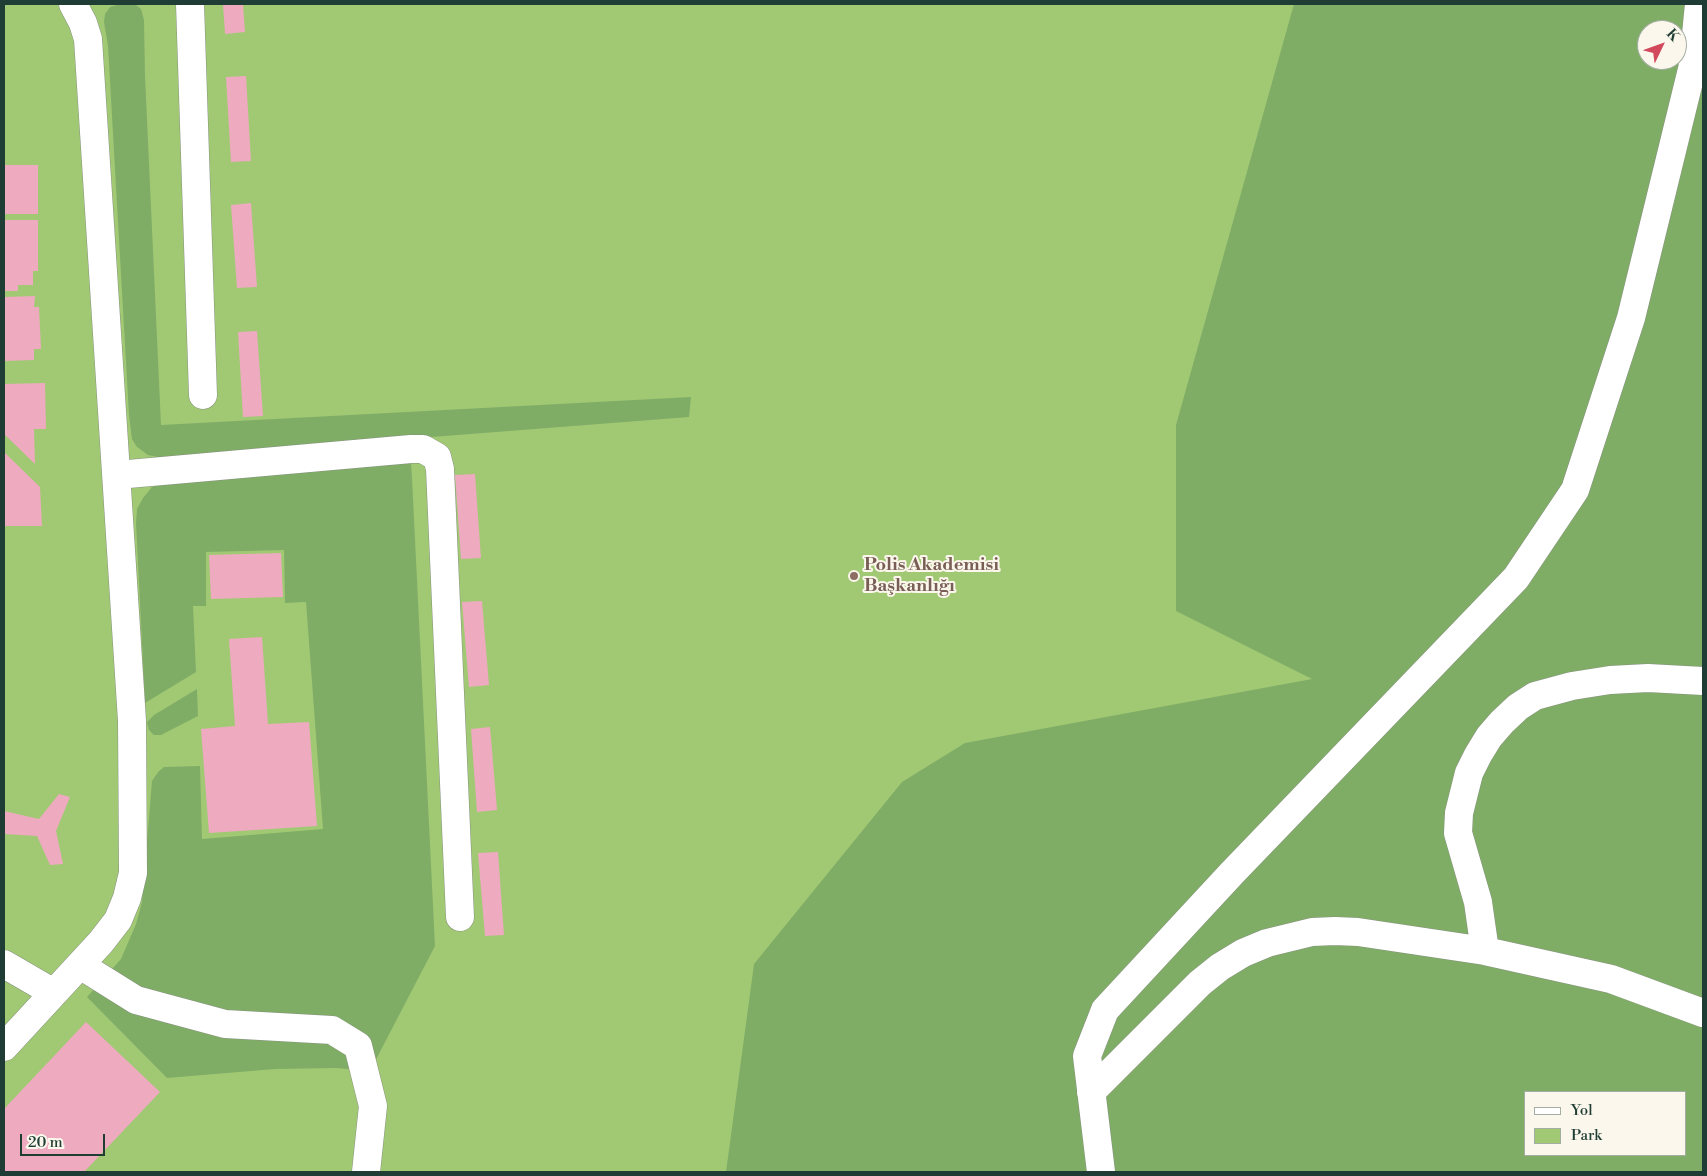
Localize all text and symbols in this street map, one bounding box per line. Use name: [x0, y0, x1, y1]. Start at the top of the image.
north arrow: [1637, 20, 1687, 70]
text: K: [1662, 25, 1683, 46]
place label: Polis Akademisi Başkanlığı: [864, 555, 999, 598]
marker: Polis Akademisi Başkanlığı: [848, 570, 860, 582]
legend: [1524, 1091, 1687, 1156]
text: Yol: [1571, 1101, 1593, 1120]
scale bar: [22, 1124, 108, 1156]
text: Park: [1571, 1126, 1602, 1145]
text: 20 m: [28, 1133, 63, 1152]

